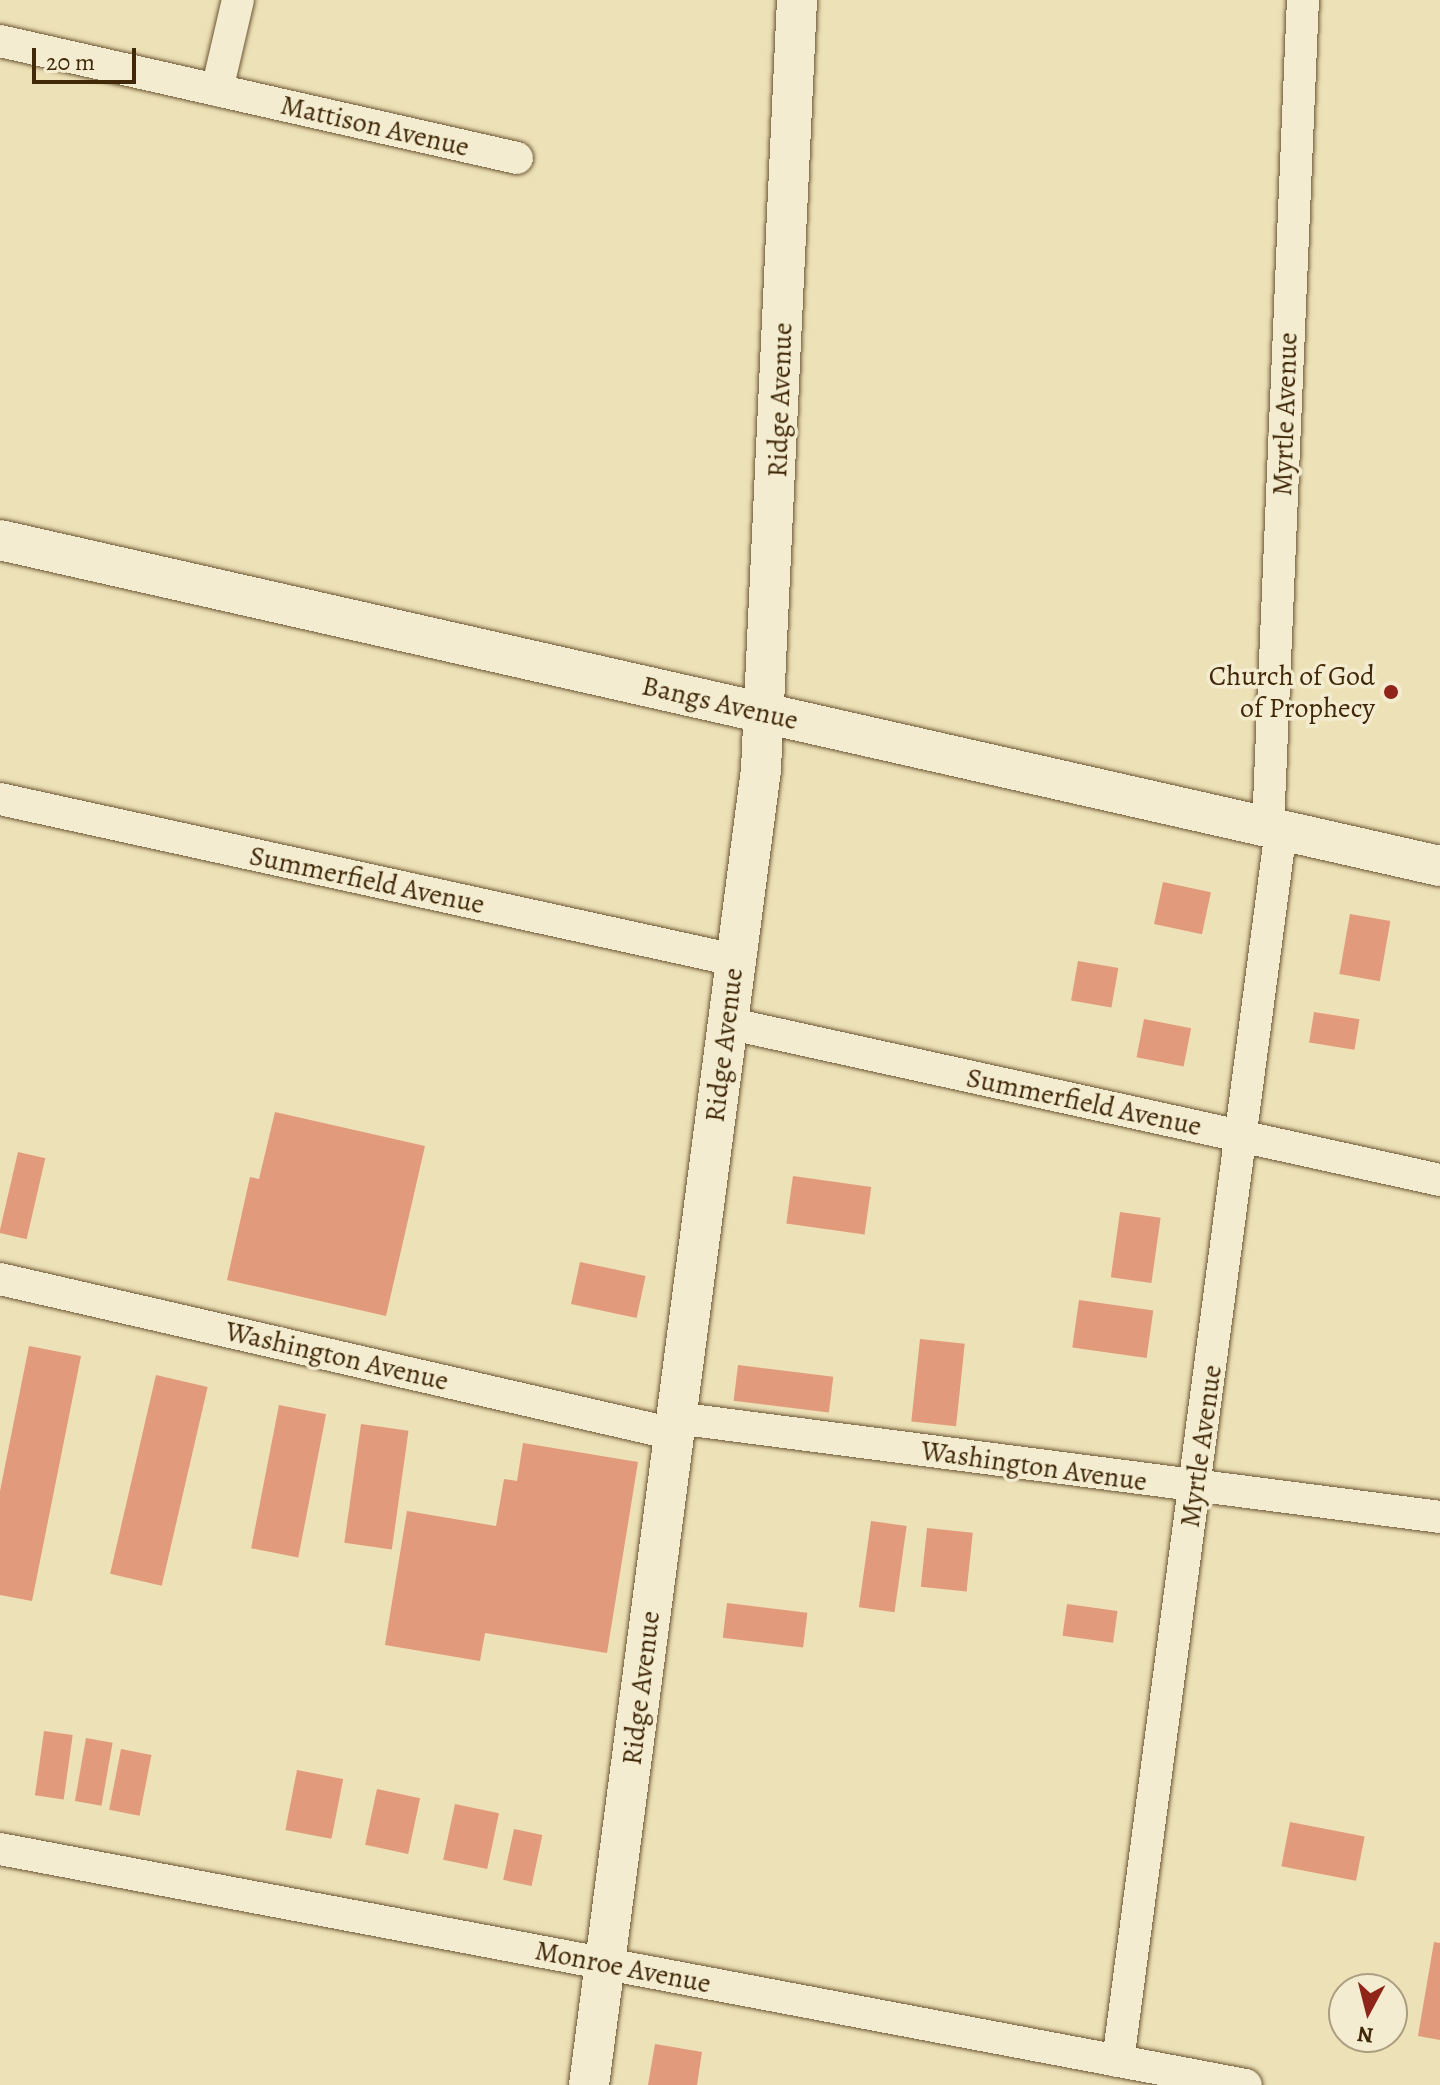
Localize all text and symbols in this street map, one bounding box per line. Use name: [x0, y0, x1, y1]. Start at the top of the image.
scale bar: [36, 32, 140, 82]
text: 20 m: [46, 46, 95, 78]
street label: Mattison Avenue: [278, 88, 472, 164]
street label: Ridge Avenue: [761, 322, 799, 478]
street label: Myrtle Avenue: [1265, 332, 1305, 496]
place label: Church of God of Prophecy: [1209, 659, 1375, 725]
street label: Bangs Avenue: [639, 669, 801, 737]
marker: Church of God of Prophecy: [1382, 683, 1400, 701]
street label: Summerfield Avenue: [246, 839, 488, 921]
street label: Ridge Avenue: [698, 966, 750, 1124]
street label: Summerfield Avenue: [963, 1061, 1205, 1143]
street label: Washington Avenue: [222, 1314, 452, 1398]
street label: Myrtle Avenue: [1173, 1363, 1229, 1529]
street label: Washington Avenue: [919, 1434, 1149, 1498]
street label: Ridge Avenue: [615, 1609, 667, 1767]
street label: Monroe Avenue: [532, 1933, 714, 2001]
north arrow: [1328, 1973, 1408, 2053]
text: N: [1356, 2019, 1375, 2051]

